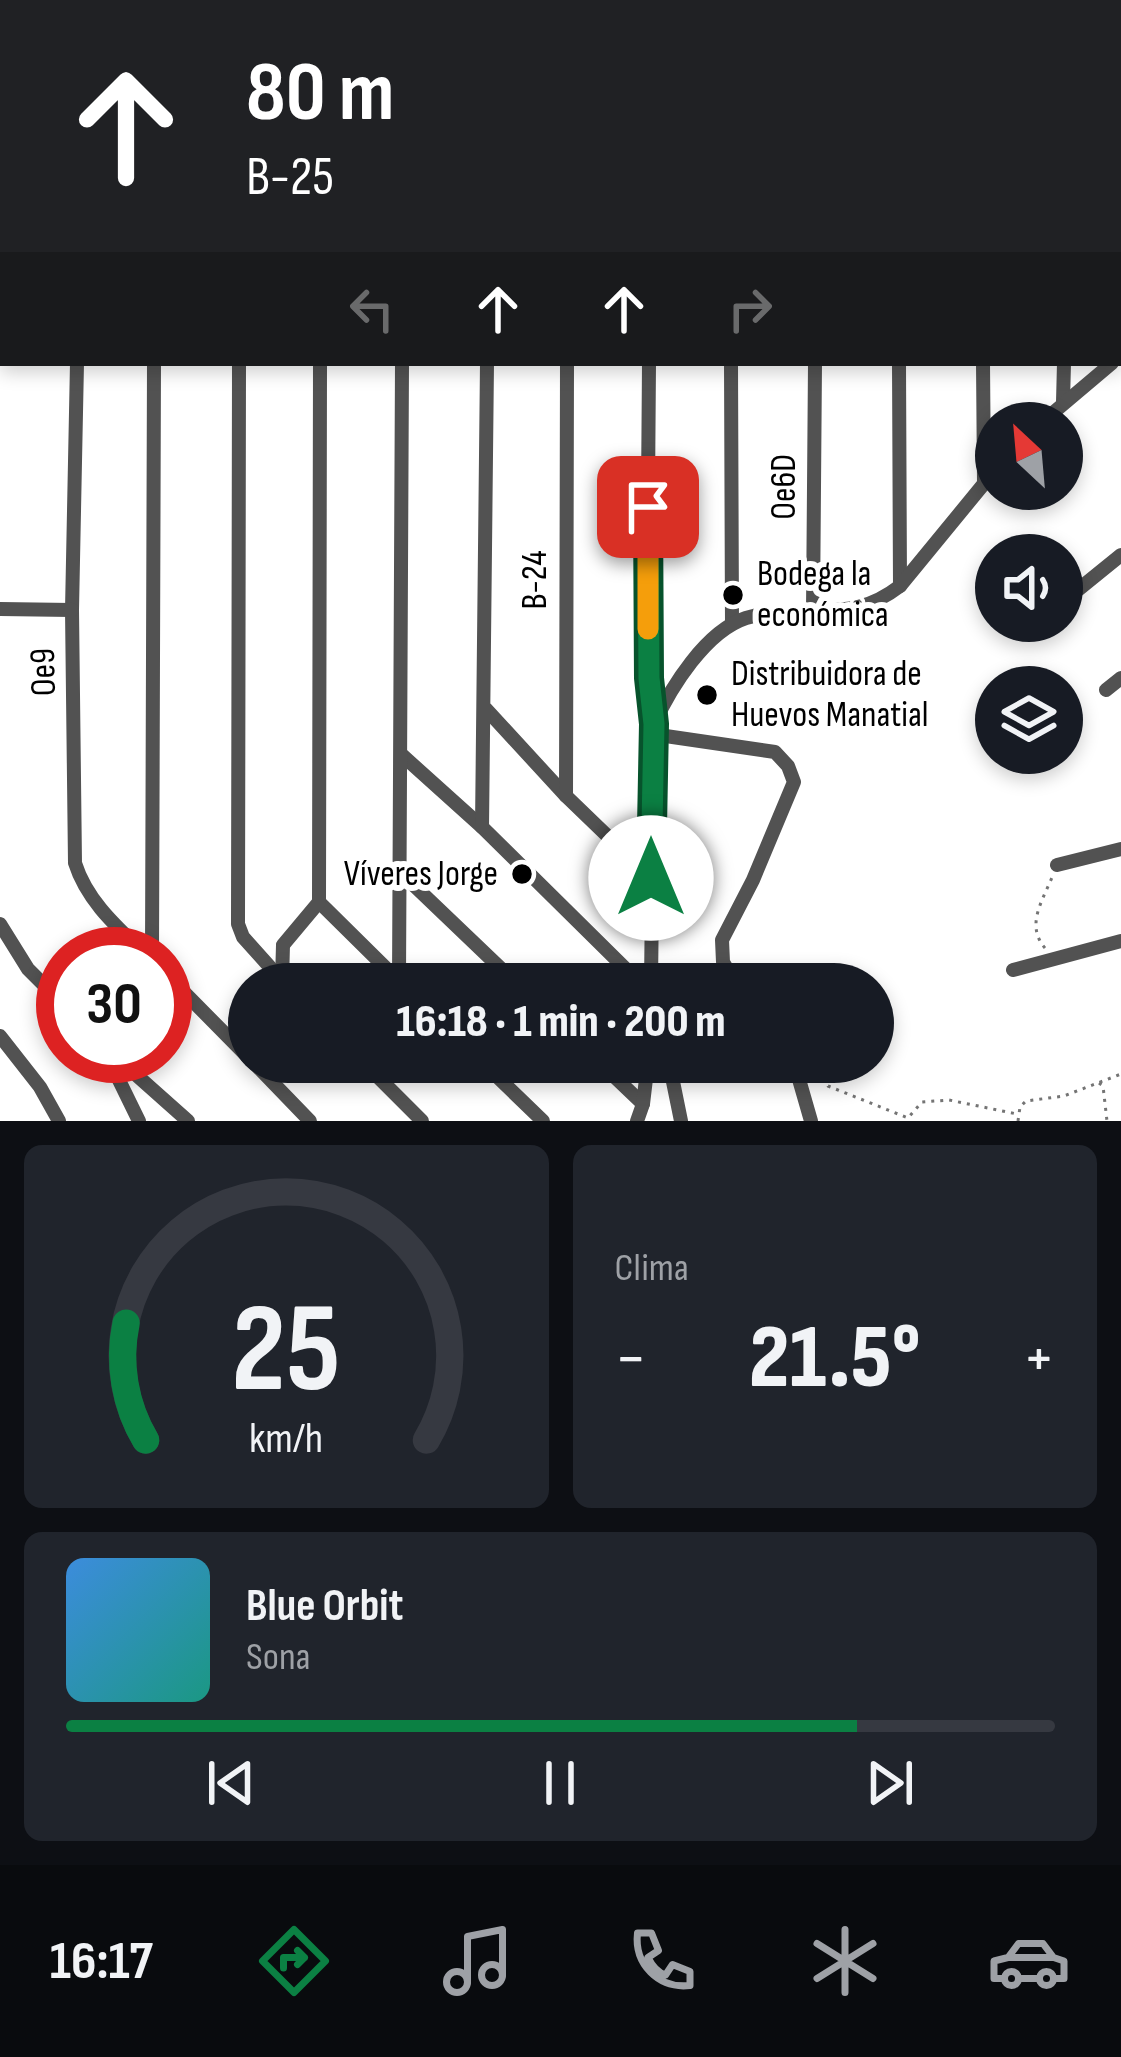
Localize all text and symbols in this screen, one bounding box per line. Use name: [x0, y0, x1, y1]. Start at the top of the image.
text: 80 m: [246, 43, 394, 144]
icon: ahead: [48, 48, 204, 204]
text: B-25: [246, 145, 334, 210]
icon: left: [339, 276, 405, 342]
icon: ahead: [465, 276, 531, 342]
icon: ahead: [591, 276, 657, 342]
icon: right: [717, 276, 783, 342]
north arrow: [975, 402, 1083, 510]
map controls: [975, 402, 1083, 774]
street label: Oe6D: [763, 454, 806, 520]
pin: [597, 456, 699, 558]
icon: arrive: [615, 474, 681, 540]
button: sound: [975, 534, 1083, 642]
street label: B-24: [514, 551, 557, 609]
place label: Bodega la económica: [757, 553, 889, 637]
marker: Bodega la económica: [720, 582, 746, 608]
street label: Oe9: [22, 648, 66, 696]
place label: Distribuidora de Huevos Manatial: [731, 653, 929, 737]
button: layers: [975, 666, 1083, 774]
marker: Distribuidora de Huevos Manatial: [694, 682, 720, 708]
position arrow: [588, 815, 714, 941]
place label: Víveres Jorge: [344, 853, 498, 896]
marker: Víveres Jorge: [509, 861, 535, 887]
speed limit sign: 30: [36, 927, 192, 1083]
text: 16:18 · 1 min · 200 m: [396, 995, 726, 1050]
text: Clima: [615, 1245, 689, 1292]
text: 25: [232, 1277, 341, 1426]
text: 21.5°: [749, 1305, 920, 1413]
text: −: [615, 1320, 647, 1399]
text: +: [1023, 1320, 1055, 1399]
text: km/h: [249, 1412, 323, 1464]
text: Blue Orbit: [246, 1579, 403, 1634]
text: Sona: [246, 1634, 311, 1681]
icon: previous: [198, 1750, 264, 1816]
icon: pause: [527, 1750, 593, 1816]
icon: next: [857, 1750, 923, 1816]
icon: directions: [252, 1919, 336, 2003]
icon: music: [436, 1919, 520, 2003]
icon: phone: [620, 1919, 704, 2003]
icon: climate: [803, 1919, 887, 2003]
icon: car: [987, 1919, 1071, 2003]
text: 16:17: [50, 1929, 153, 1994]

